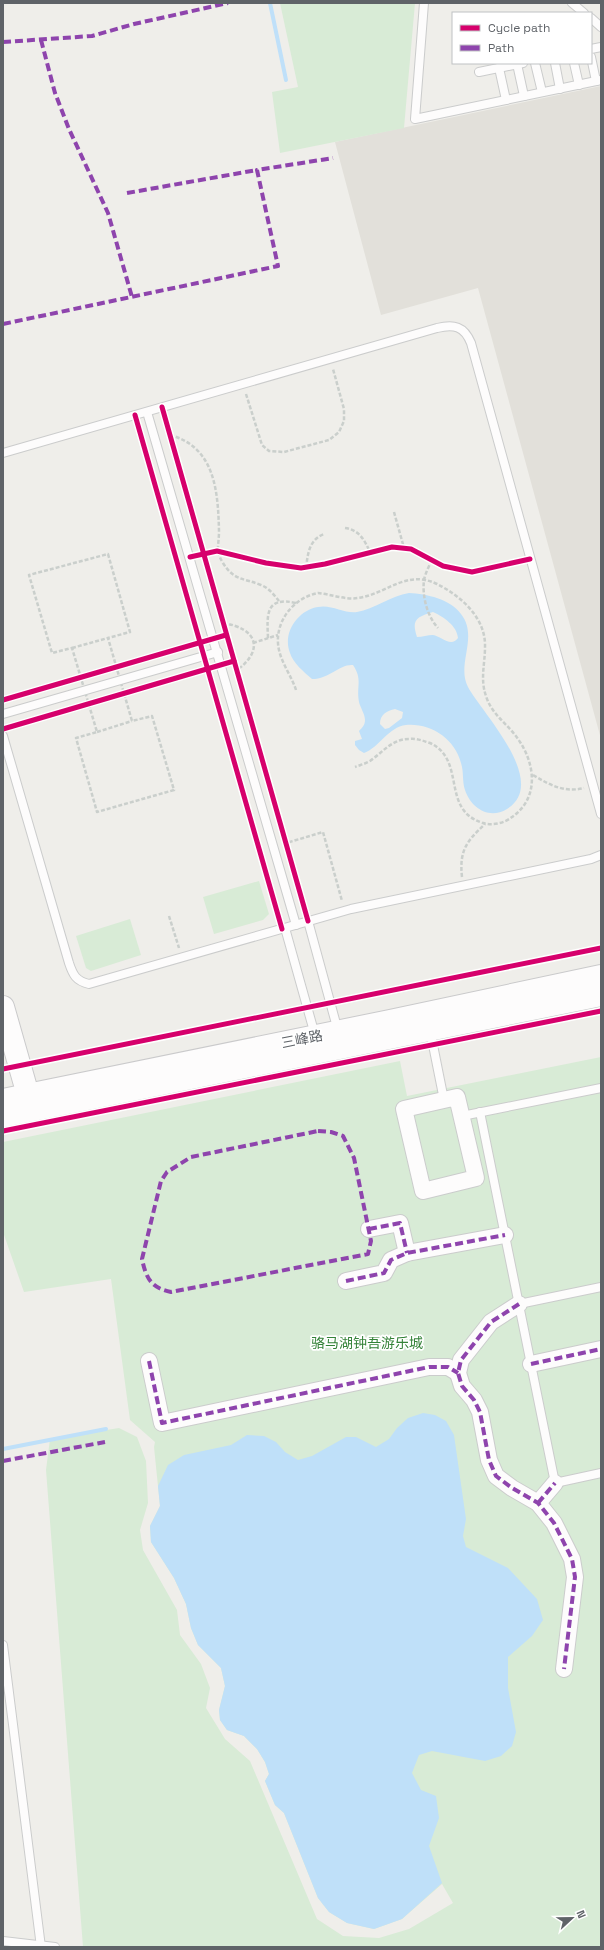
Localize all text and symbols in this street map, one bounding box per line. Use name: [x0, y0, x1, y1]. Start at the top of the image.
legend: [452, 12, 592, 64]
text: Cycle path: [488, 20, 550, 36]
text: Path: [488, 40, 514, 56]
street label: 三峰路: [280, 1026, 324, 1052]
park label: 骆马湖钟吾游乐城: [311, 1334, 423, 1352]
north arrow: [552, 1898, 592, 1938]
text: N: [573, 1908, 589, 1920]

